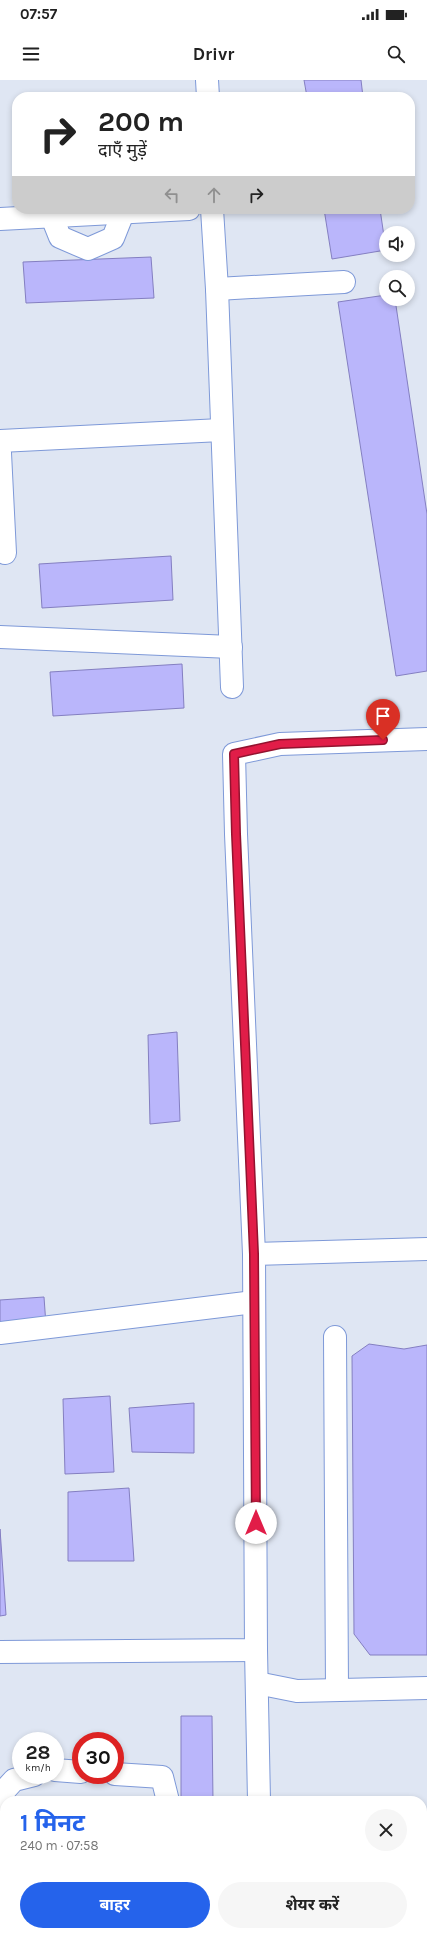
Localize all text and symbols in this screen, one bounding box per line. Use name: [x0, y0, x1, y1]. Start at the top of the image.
text: 07:57: [20, 5, 57, 23]
icon: menu: [20, 43, 42, 65]
text: Drivr: [193, 43, 234, 65]
icon: search: [385, 43, 407, 65]
text: 200 m: [98, 105, 184, 138]
icon: right: [32, 108, 84, 160]
text: दाएँ मुड़ें: [98, 139, 147, 161]
icon: left: [161, 184, 183, 206]
icon: ahead: [203, 184, 225, 206]
icon: right: [245, 184, 267, 206]
map controls: [379, 226, 415, 306]
button: sound: [379, 226, 415, 262]
button: search: [379, 270, 415, 306]
pin: [366, 699, 400, 740]
icon: arrive: [372, 705, 394, 727]
position arrow: [235, 1502, 277, 1544]
speed limit sign: 30: [72, 1732, 124, 1784]
text: 28: [25, 1741, 51, 1764]
text: km/h: [25, 1762, 51, 1774]
text: 1 मिनट: [20, 1809, 85, 1837]
button: close: [365, 1809, 407, 1851]
text: 240 m · 07:58: [20, 1838, 98, 1853]
button: बाहर: [20, 1882, 210, 1928]
button: शेयर करें: [218, 1882, 407, 1928]

